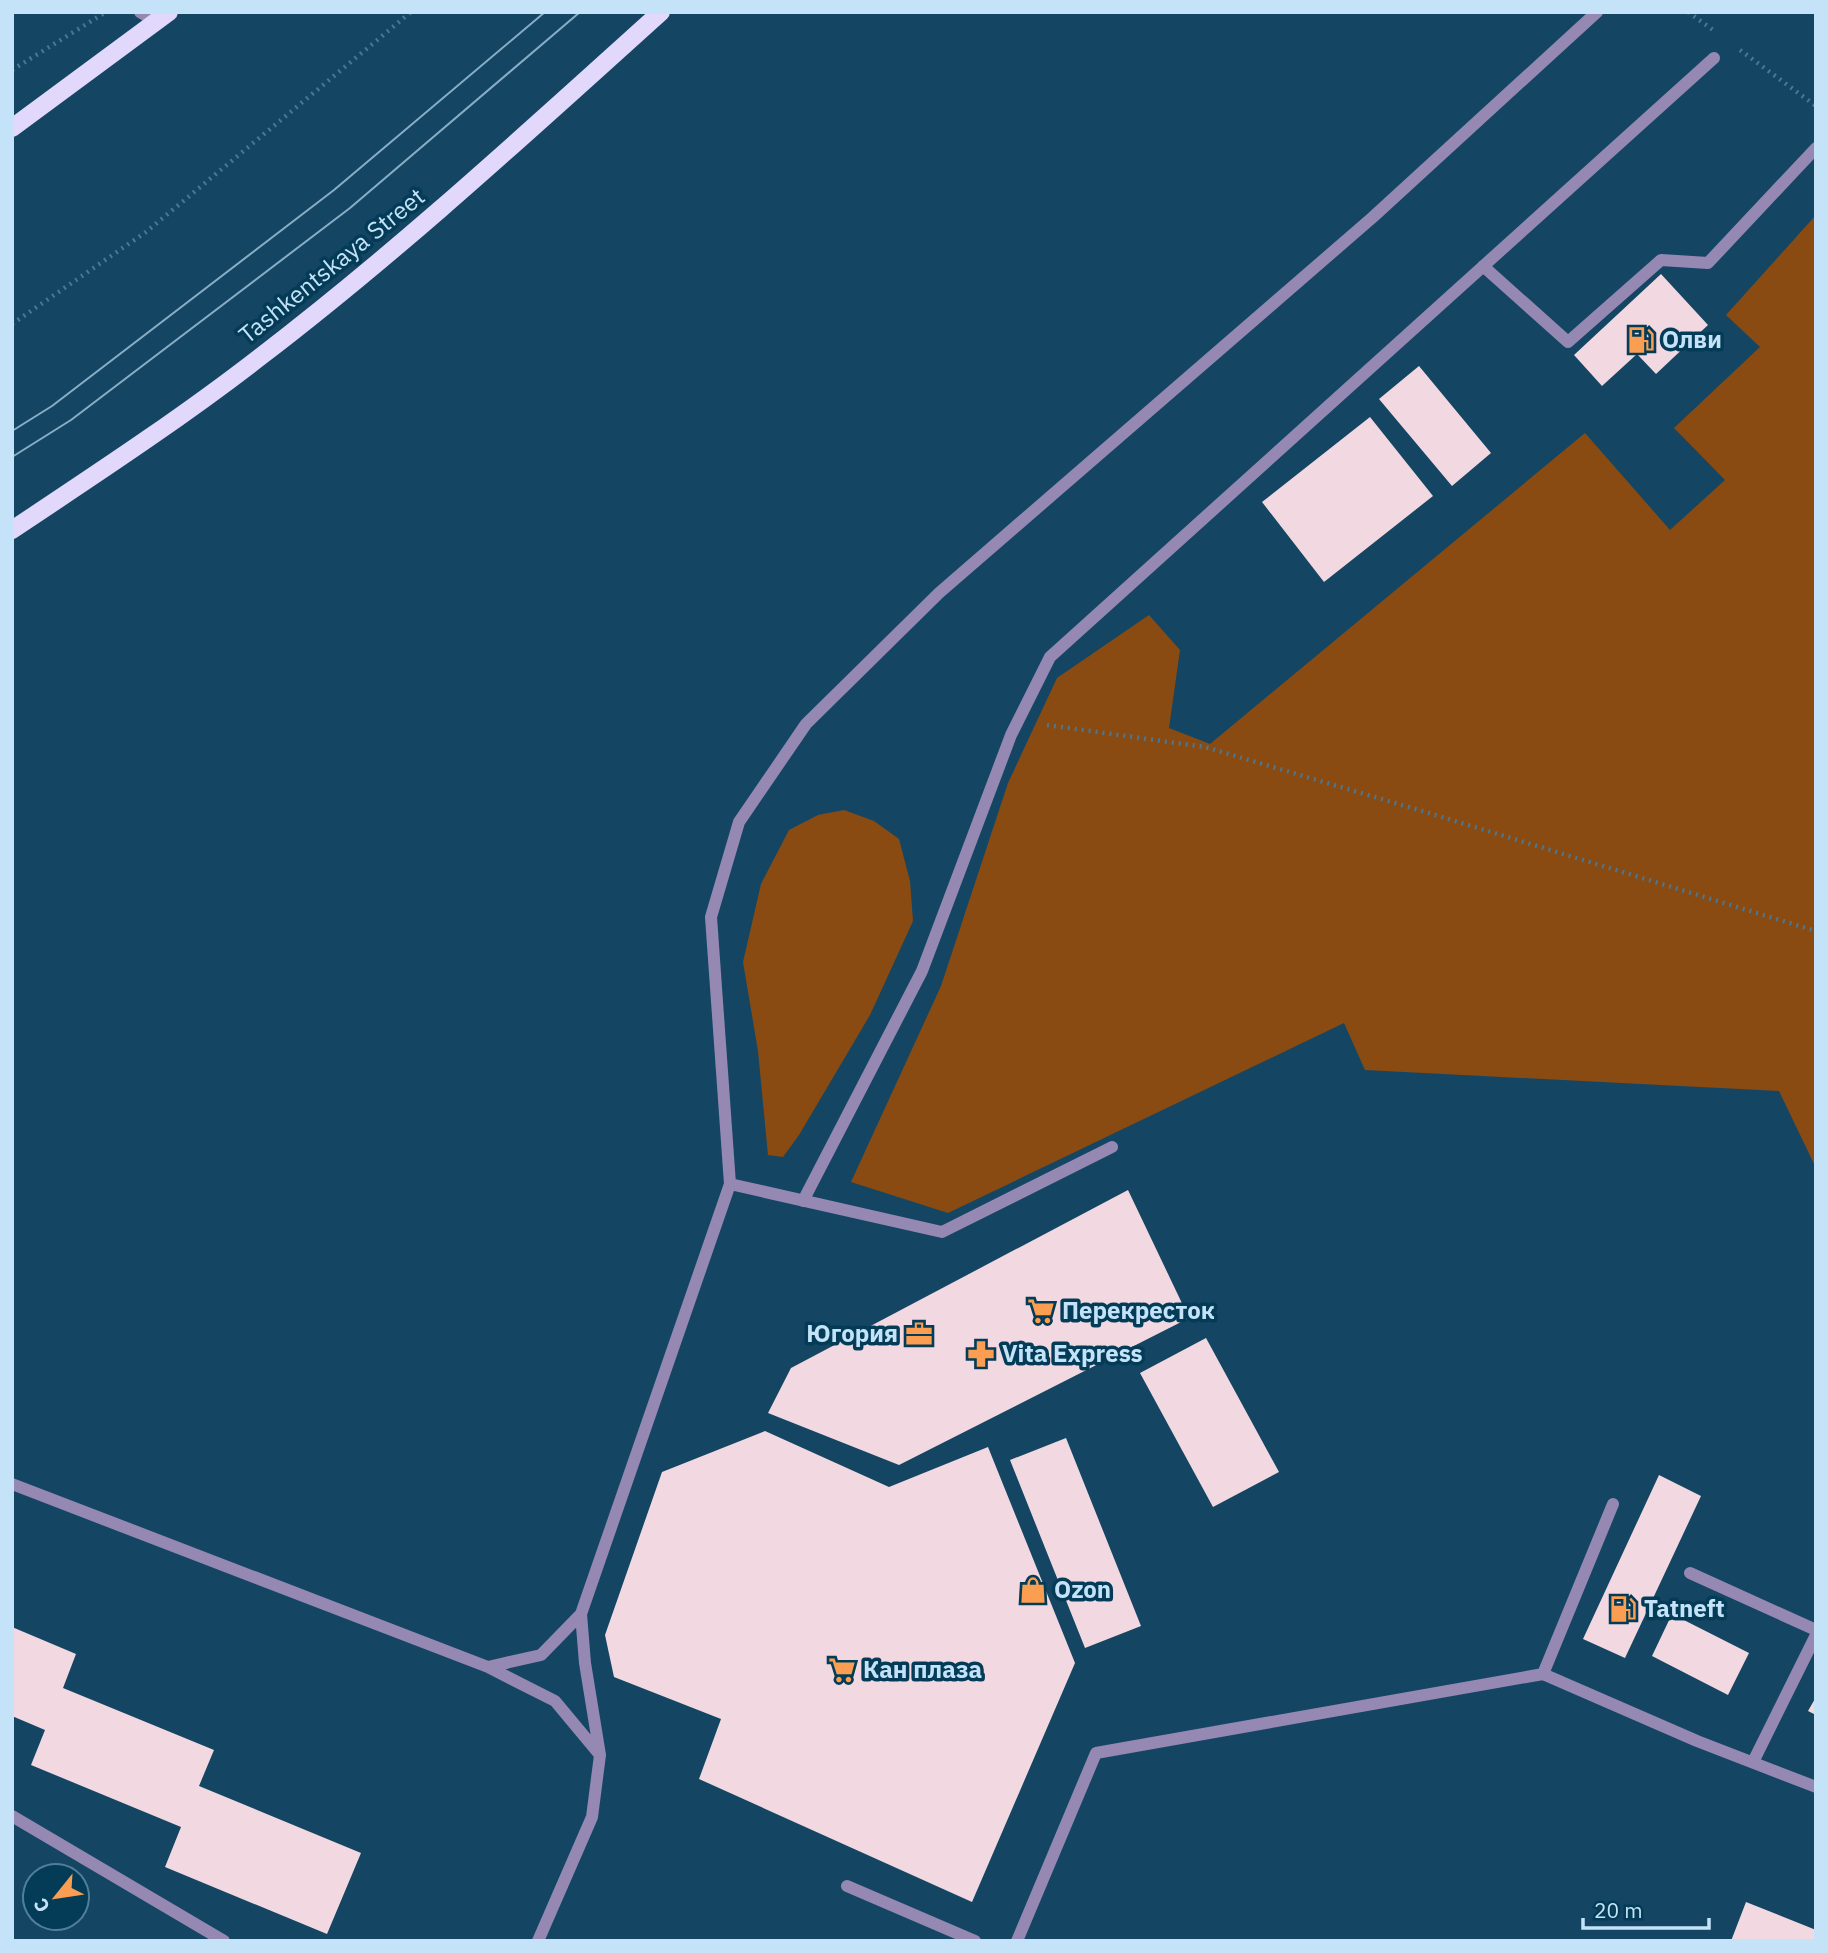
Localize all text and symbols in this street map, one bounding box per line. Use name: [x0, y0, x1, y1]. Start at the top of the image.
street label: Tashkentskaya Street: [232, 180, 431, 350]
place label: Олви: [1662, 323, 1722, 355]
fuel station icon: Олви: [1626, 325, 1656, 355]
place label: Перекресток: [1062, 1294, 1215, 1326]
supermarket icon: Перекресток: [1026, 1296, 1056, 1326]
place label: Югория: [806, 1317, 898, 1349]
office icon: Югория: [904, 1319, 934, 1349]
place label: Vita Express: [1002, 1337, 1143, 1369]
pharmacy icon: Vita Express: [966, 1339, 996, 1369]
place label: Ozon: [1054, 1573, 1111, 1605]
shop icon: Ozon: [1018, 1575, 1048, 1605]
place label: Tatneft: [1644, 1592, 1725, 1624]
fuel station icon: Tatneft: [1608, 1594, 1638, 1624]
place label: Кан плаза: [863, 1653, 982, 1685]
supermarket icon: Кан плаза: [827, 1655, 857, 1685]
north arrow: [21, 1862, 91, 1932]
scale bar: [1583, 1886, 1709, 1930]
text: С: [28, 1894, 55, 1917]
text: 20 m: [1594, 1896, 1643, 1924]

